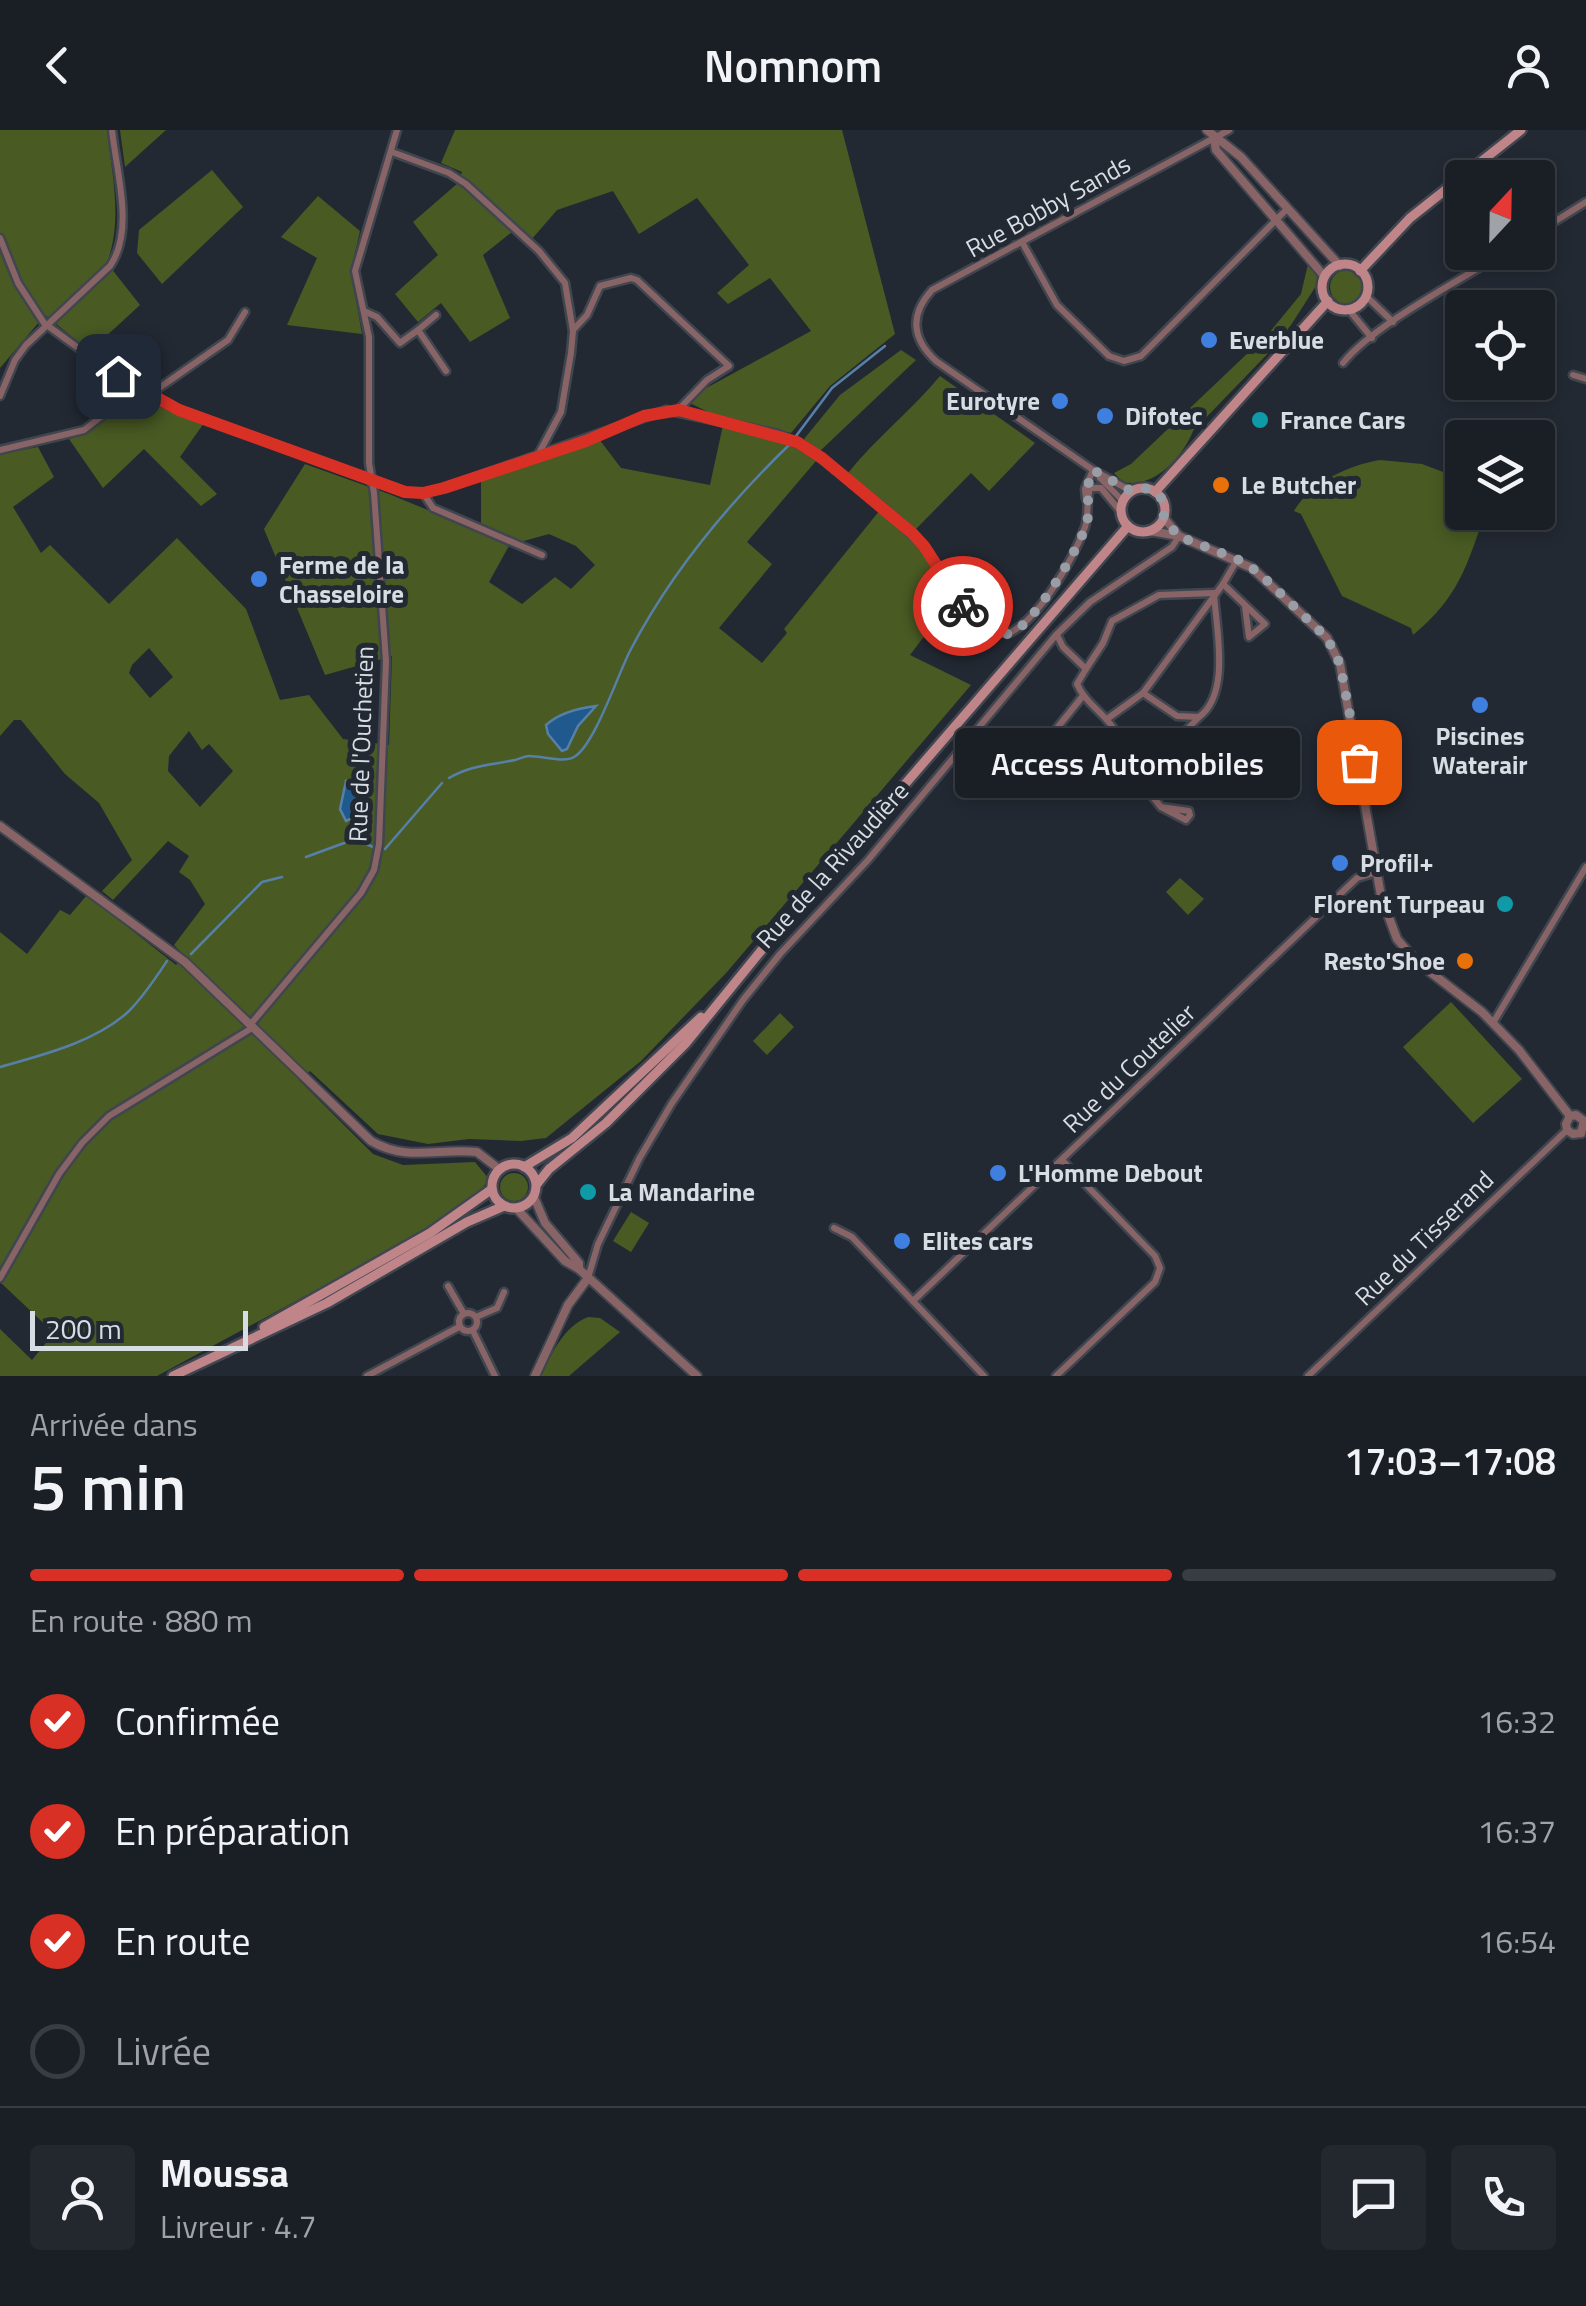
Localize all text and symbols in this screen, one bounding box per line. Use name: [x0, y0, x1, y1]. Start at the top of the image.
text: Nomnom: [704, 31, 882, 99]
icon: back: [30, 38, 85, 93]
icon: person: [1501, 38, 1556, 93]
street label: Rue Bobby Sands: [959, 145, 1137, 267]
north arrow: [1445, 160, 1555, 270]
map controls: [1445, 160, 1555, 530]
button: locate: [1445, 290, 1555, 400]
place label: Everblue: [1229, 321, 1324, 359]
marker: Everblue: [1198, 329, 1220, 351]
pin: [76, 334, 161, 419]
icon: home: [91, 349, 146, 404]
place label: Eurotyre: [946, 382, 1040, 420]
marker: Eurotyre: [1049, 390, 1071, 412]
place label: Difotec: [1125, 397, 1203, 435]
place label: France Cars: [1280, 401, 1406, 439]
marker: Difotec: [1094, 405, 1116, 427]
marker: France Cars: [1249, 409, 1271, 431]
button: layers: [1445, 420, 1555, 530]
place label: Le Butcher: [1241, 466, 1356, 504]
marker: Le Butcher: [1210, 474, 1232, 496]
place label: Ferme de la Chasseloire: [279, 546, 405, 613]
courier: [913, 556, 1013, 656]
marker: Ferme de la Chasseloire: [248, 568, 270, 590]
icon: bike: [936, 579, 991, 634]
street label: Rue de l'Ouchetien: [339, 645, 383, 843]
marker: Piscines Waterair: [1469, 694, 1491, 716]
place label: Piscines Waterair: [1432, 717, 1528, 784]
pin: [1317, 720, 1402, 805]
callout: Access Automobiles: [954, 727, 1299, 797]
icon: bag: [1332, 735, 1387, 790]
text: Access Automobiles: [991, 739, 1264, 787]
street label: Rue de la Rivaudière: [747, 773, 917, 957]
place label: Profil+: [1360, 844, 1433, 882]
marker: Profil+: [1329, 852, 1351, 874]
place label: Florent Turpeau: [1313, 885, 1485, 923]
marker: Florent Turpeau: [1494, 893, 1516, 915]
place label: Resto'Shoe: [1324, 942, 1445, 980]
marker: Resto'Shoe: [1454, 950, 1476, 972]
street label: Rue du Coutelier: [1054, 994, 1204, 1142]
place label: L'Homme Debout: [1018, 1154, 1203, 1192]
street label: Rue du Tisserand: [1346, 1161, 1502, 1315]
marker: L'Homme Debout: [987, 1162, 1009, 1184]
place label: La Mandarine: [608, 1173, 755, 1211]
marker: La Mandarine: [577, 1181, 599, 1203]
place label: Elites cars: [922, 1222, 1033, 1260]
marker: Elites cars: [891, 1230, 913, 1252]
scale bar: [30, 1306, 248, 1350]
text: 200 m: [45, 1307, 122, 1350]
text: Arrivée dans: [30, 1400, 198, 1448]
text: 17:03–17:08: [1344, 1432, 1556, 1490]
text: 5 min: [30, 1436, 186, 1535]
text: En route · 880 m: [30, 1596, 253, 1644]
text: Confirmée: [115, 1692, 280, 1750]
icon: check: [30, 1694, 85, 1749]
text: 16:32: [1477, 1697, 1556, 1745]
text: En préparation: [115, 1802, 350, 1860]
icon: check: [30, 1804, 85, 1859]
text: 16:37: [1477, 1807, 1556, 1855]
text: En route: [115, 1912, 250, 1970]
icon: check: [30, 1914, 85, 1969]
text: 16:54: [1477, 1917, 1556, 1965]
text: Livrée: [115, 2022, 211, 2080]
text: Moussa: [160, 2144, 289, 2202]
button: person: [30, 2145, 135, 2250]
button: chat: [1321, 2145, 1426, 2250]
button: phone: [1451, 2145, 1556, 2250]
text: Livreur · 4.7: [160, 2202, 316, 2250]

